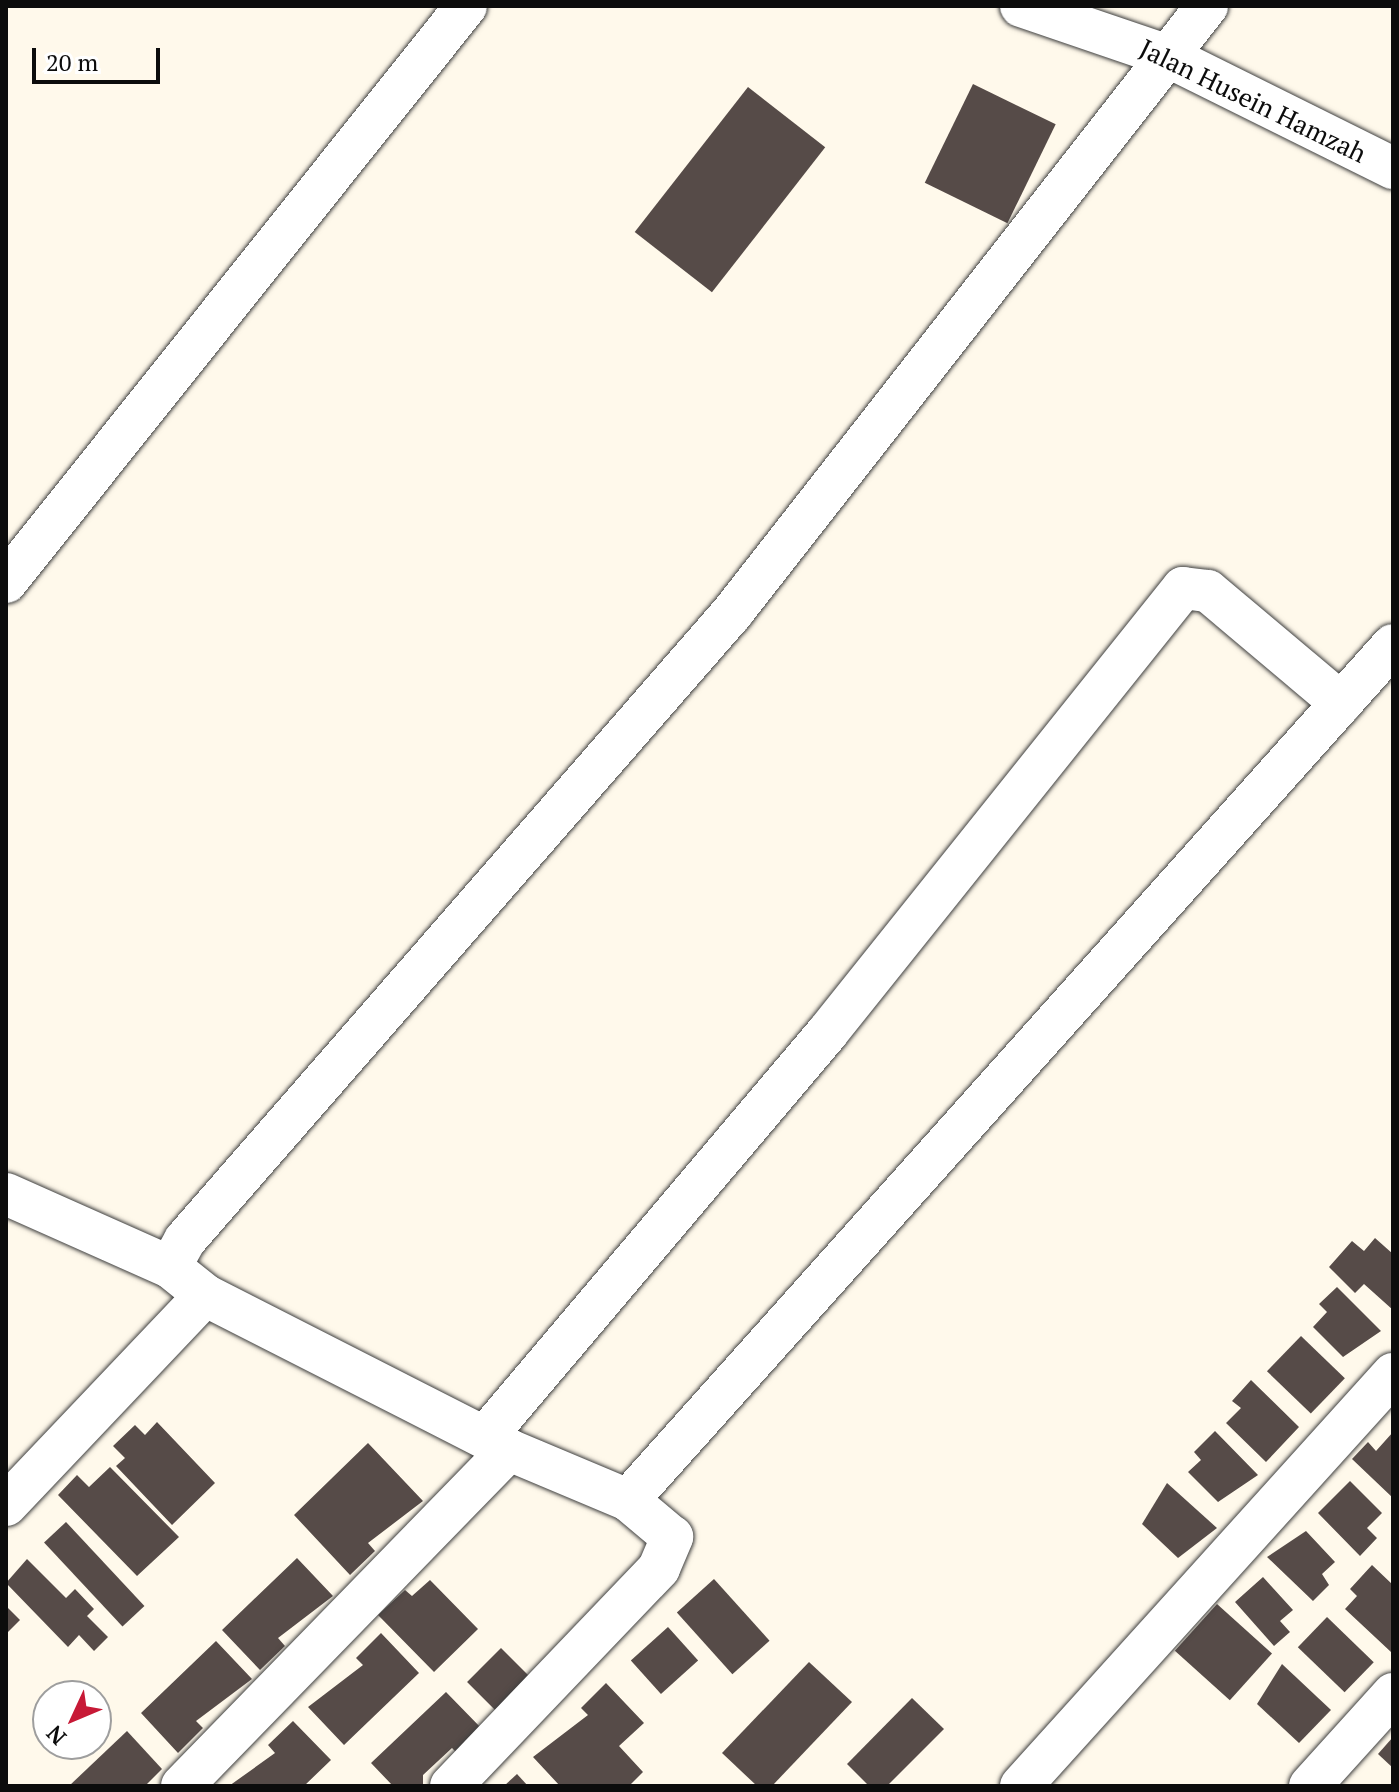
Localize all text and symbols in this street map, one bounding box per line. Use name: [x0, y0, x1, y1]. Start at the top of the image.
scale bar: [36, 32, 164, 82]
street label: Jalan Husein Hamzah: [1135, 33, 1371, 169]
text: 20 m: [46, 46, 98, 78]
north arrow: [32, 1680, 112, 1760]
text: N: [40, 1720, 72, 1752]

